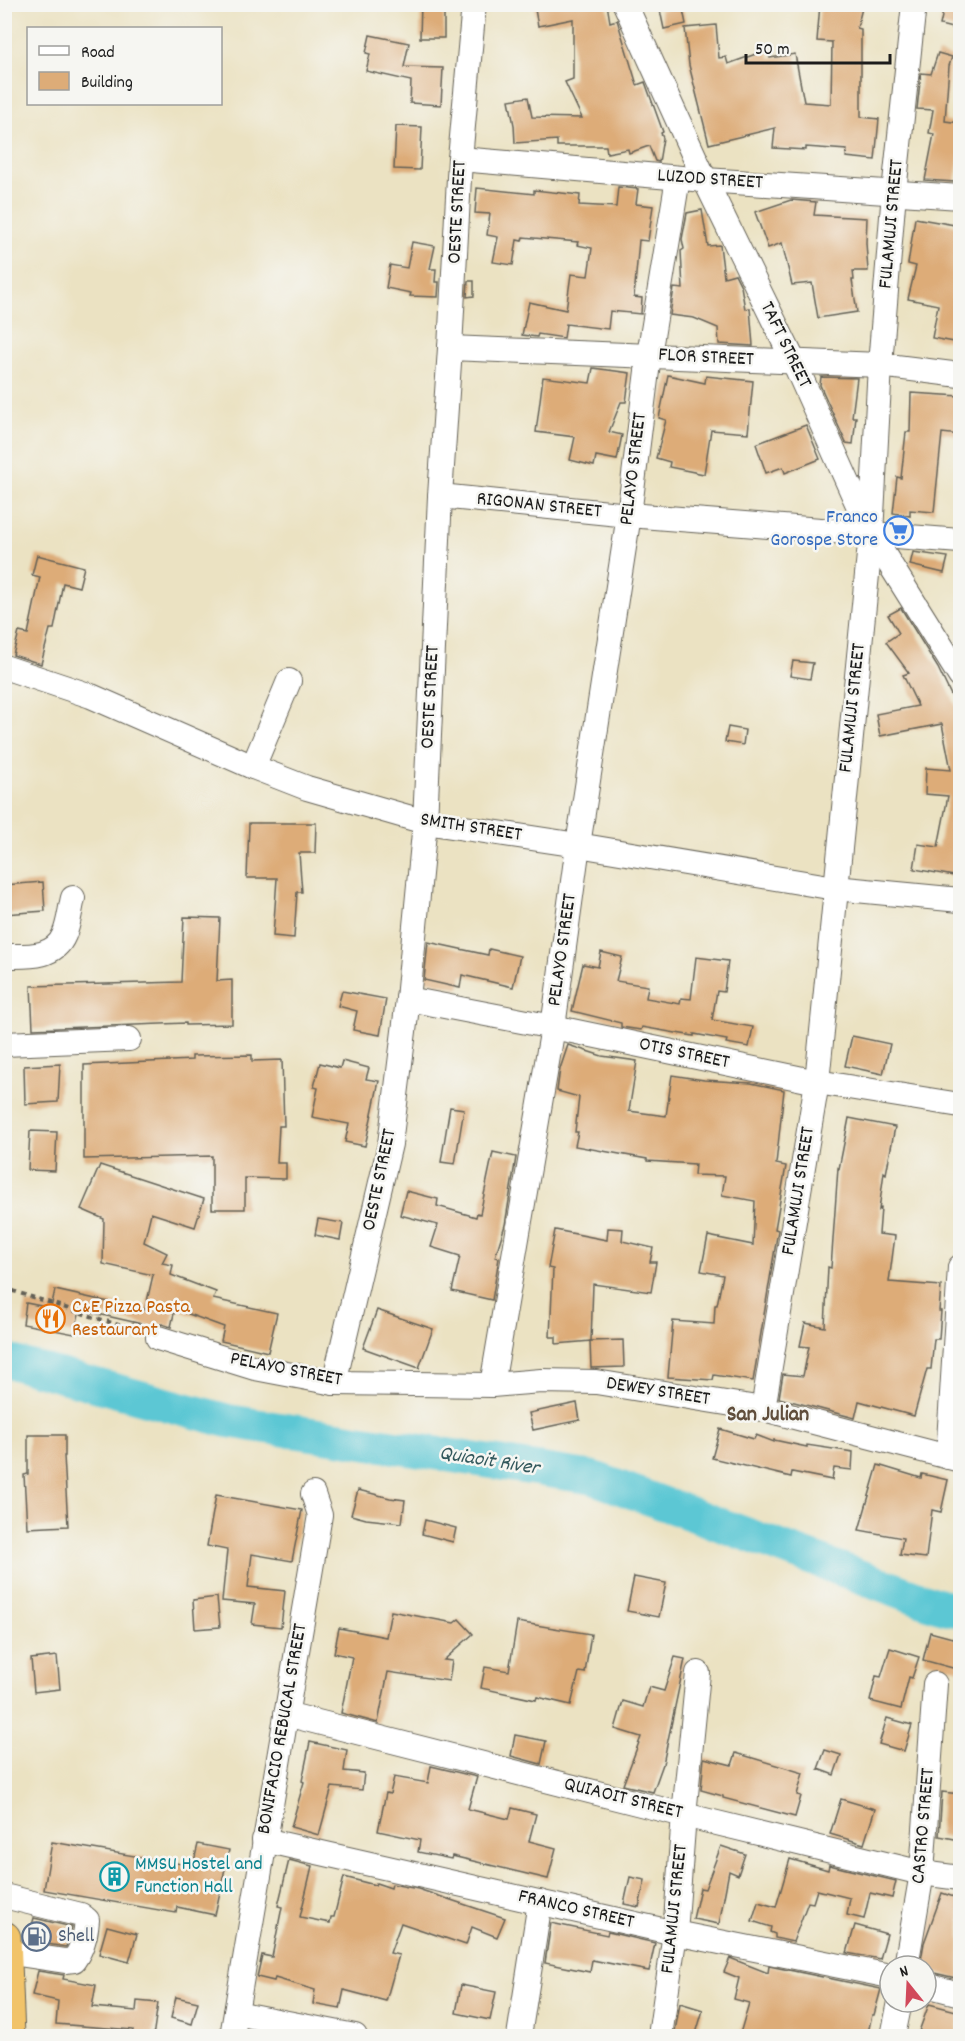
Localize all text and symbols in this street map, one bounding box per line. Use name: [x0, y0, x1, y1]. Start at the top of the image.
legend: [27, 27, 222, 105]
scale bar: [746, 27, 890, 65]
text: 50 m: [755, 38, 790, 63]
text: Road: [81, 41, 115, 66]
text: Building: [81, 71, 133, 96]
street label: FULAMUJI STREET: [872, 158, 912, 290]
street label: OESTE STREET: [441, 159, 475, 265]
street label: LUZOD STREET: [656, 162, 764, 198]
street label: TAFT STREET: [752, 297, 818, 393]
street label: FLOR STREET: [658, 342, 754, 374]
street label: PELAYO STREET: [613, 411, 655, 527]
street label: RIGONAN STREET: [475, 486, 603, 526]
place label: Franco Gorospe Store: [770, 504, 878, 555]
supermarket icon: Franco Gorospe Store: [883, 514, 915, 546]
street label: FULAMUJI STREET: [832, 642, 874, 774]
street label: OESTE STREET: [414, 644, 448, 750]
street label: SMITH STREET: [418, 806, 524, 850]
street label: PELAYO STREET: [541, 892, 585, 1008]
street label: OTIS STREET: [636, 1031, 732, 1077]
street label: FULAMUJI STREET: [775, 1125, 823, 1257]
street label: OESTE STREET: [356, 1126, 404, 1234]
place label: C&E Pizza Pasta Restaurant: [72, 1294, 190, 1345]
restaurant icon: C&E Pizza Pasta Restaurant: [35, 1303, 67, 1335]
street label: PELAYO STREET: [228, 1345, 344, 1395]
street label: DEWEY STREET: [604, 1370, 712, 1414]
district label: San Julian: [727, 1400, 809, 1431]
water label: Quiaoit River: [437, 1439, 543, 1485]
street label: BONIFACIO REBUCAL STREET: [251, 1622, 315, 1836]
street label: CASTRO STREET: [905, 1767, 943, 1885]
street label: QUIAOIT STREET: [561, 1771, 685, 1827]
street label: FULAMUJI STREET: [654, 1843, 696, 1975]
place label: MMSU Hostel and Function Hall: [135, 1851, 263, 1902]
building icon: MMSU Hostel and Function Hall: [98, 1861, 130, 1893]
street label: FRANCO STREET: [515, 1883, 637, 1937]
fuel station icon: Shell: [21, 1921, 53, 1953]
place label: Shell: [58, 1923, 95, 1951]
north arrow: [878, 1954, 938, 2014]
text: N: [897, 1960, 912, 1984]

